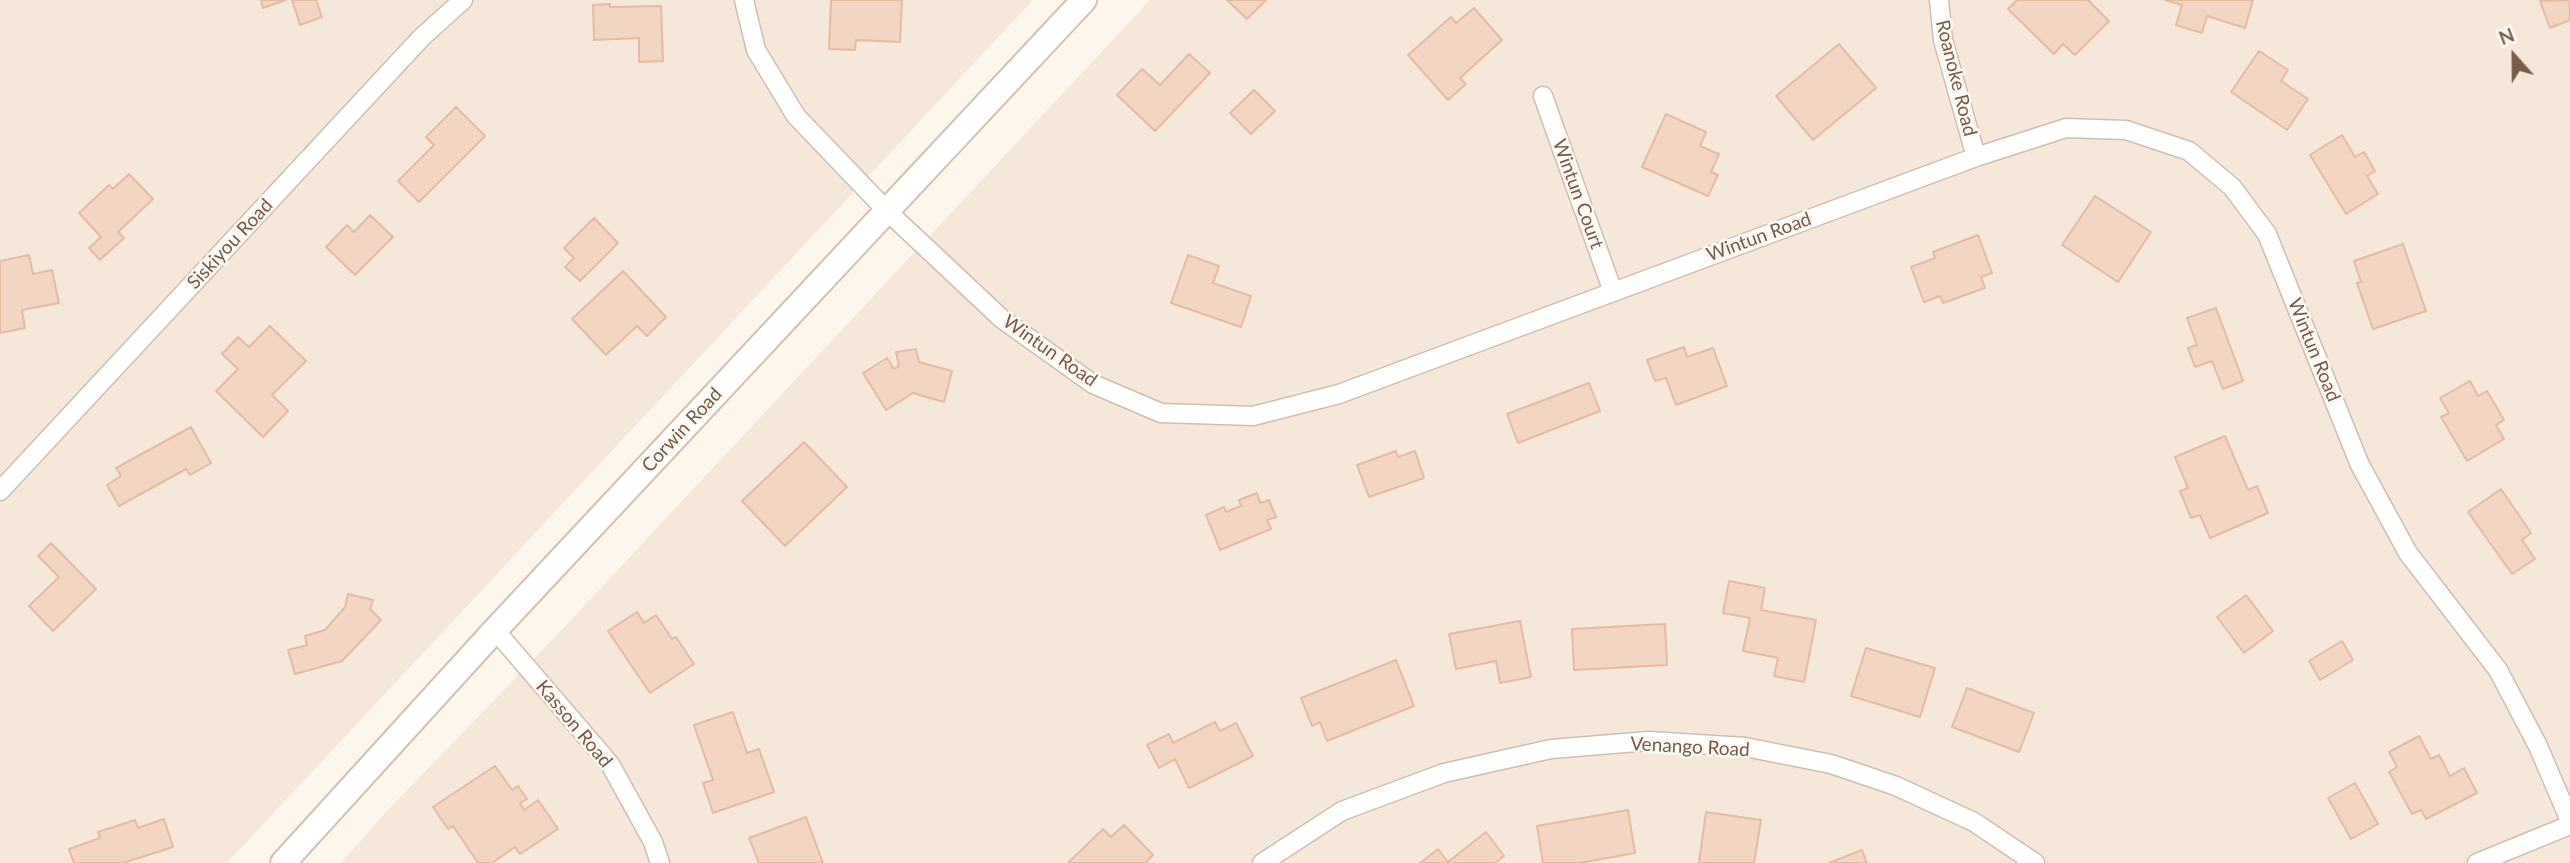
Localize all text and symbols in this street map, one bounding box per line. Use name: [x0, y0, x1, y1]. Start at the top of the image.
street label: Roanoke Road: [1931, 17, 1981, 139]
north arrow: [2479, 21, 2549, 91]
text: N: [2495, 23, 2517, 49]
street label: Wintun Court: [1548, 136, 1608, 252]
street label: Siskiyou Road: [182, 194, 278, 294]
street label: Wintun Road: [1704, 208, 1814, 266]
street label: Wintun Road: [2283, 295, 2345, 405]
street label: Wintun Road: [999, 310, 1101, 392]
street label: Corwin Road: [637, 383, 727, 477]
street label: Kasson Road: [531, 676, 617, 772]
street label: Venango Road: [1630, 732, 1750, 762]

